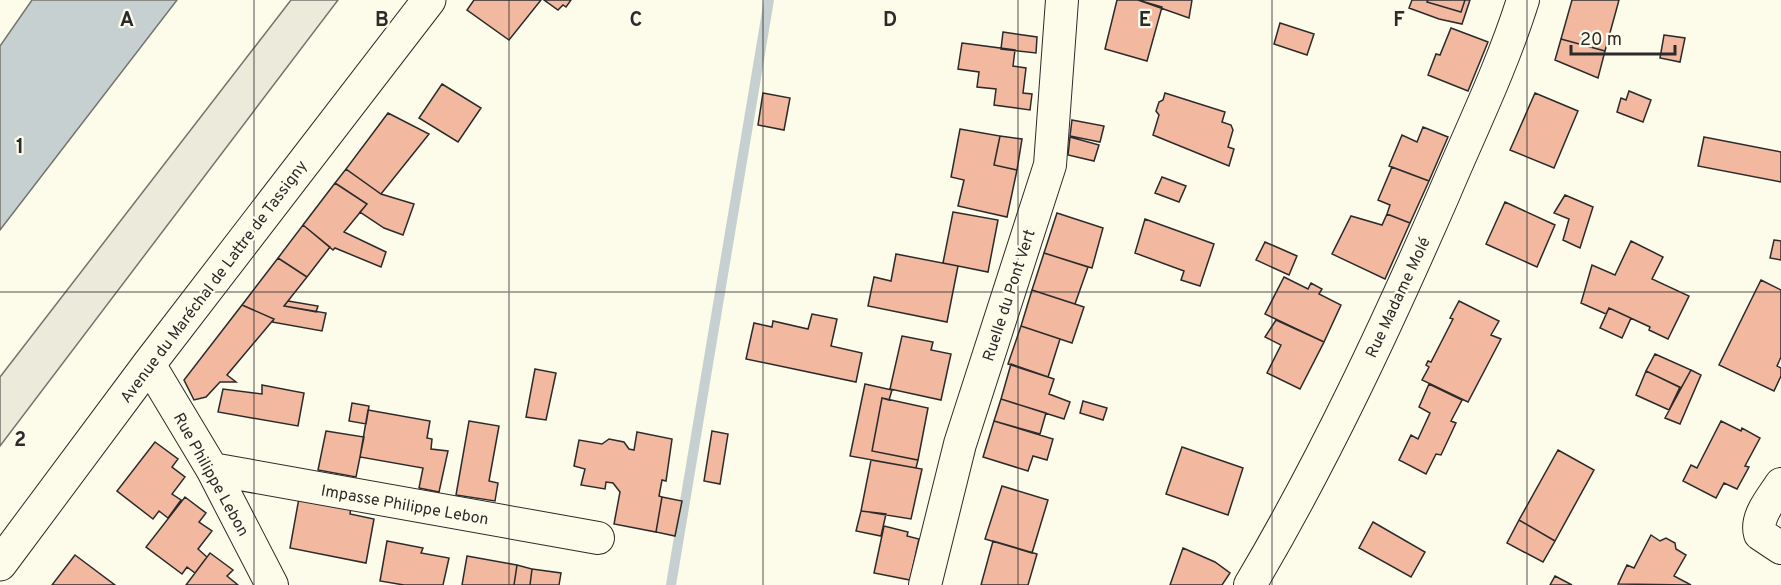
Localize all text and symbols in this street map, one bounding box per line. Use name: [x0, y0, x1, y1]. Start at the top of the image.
text: A: [120, 8, 134, 34]
text: B: [375, 8, 389, 34]
text: C: [630, 8, 642, 34]
text: D: [883, 8, 897, 34]
text: E: [1139, 8, 1151, 34]
text: F: [1393, 8, 1405, 34]
scale bar: [1571, 18, 1674, 56]
text: 20 m: [1580, 29, 1622, 52]
text: 1: [16, 135, 24, 161]
street label: Avenue du Maréchal de Lattre de Tassigny: [117, 157, 313, 408]
street label: Ruelle du Pont Vert: [979, 227, 1041, 364]
street label: Rue Madame Molé: [1362, 234, 1436, 361]
street label: Rue Philippe Lebon: [168, 410, 253, 540]
text: 2: [14, 428, 26, 454]
street label: Impasse Philippe Lebon: [319, 481, 490, 531]

